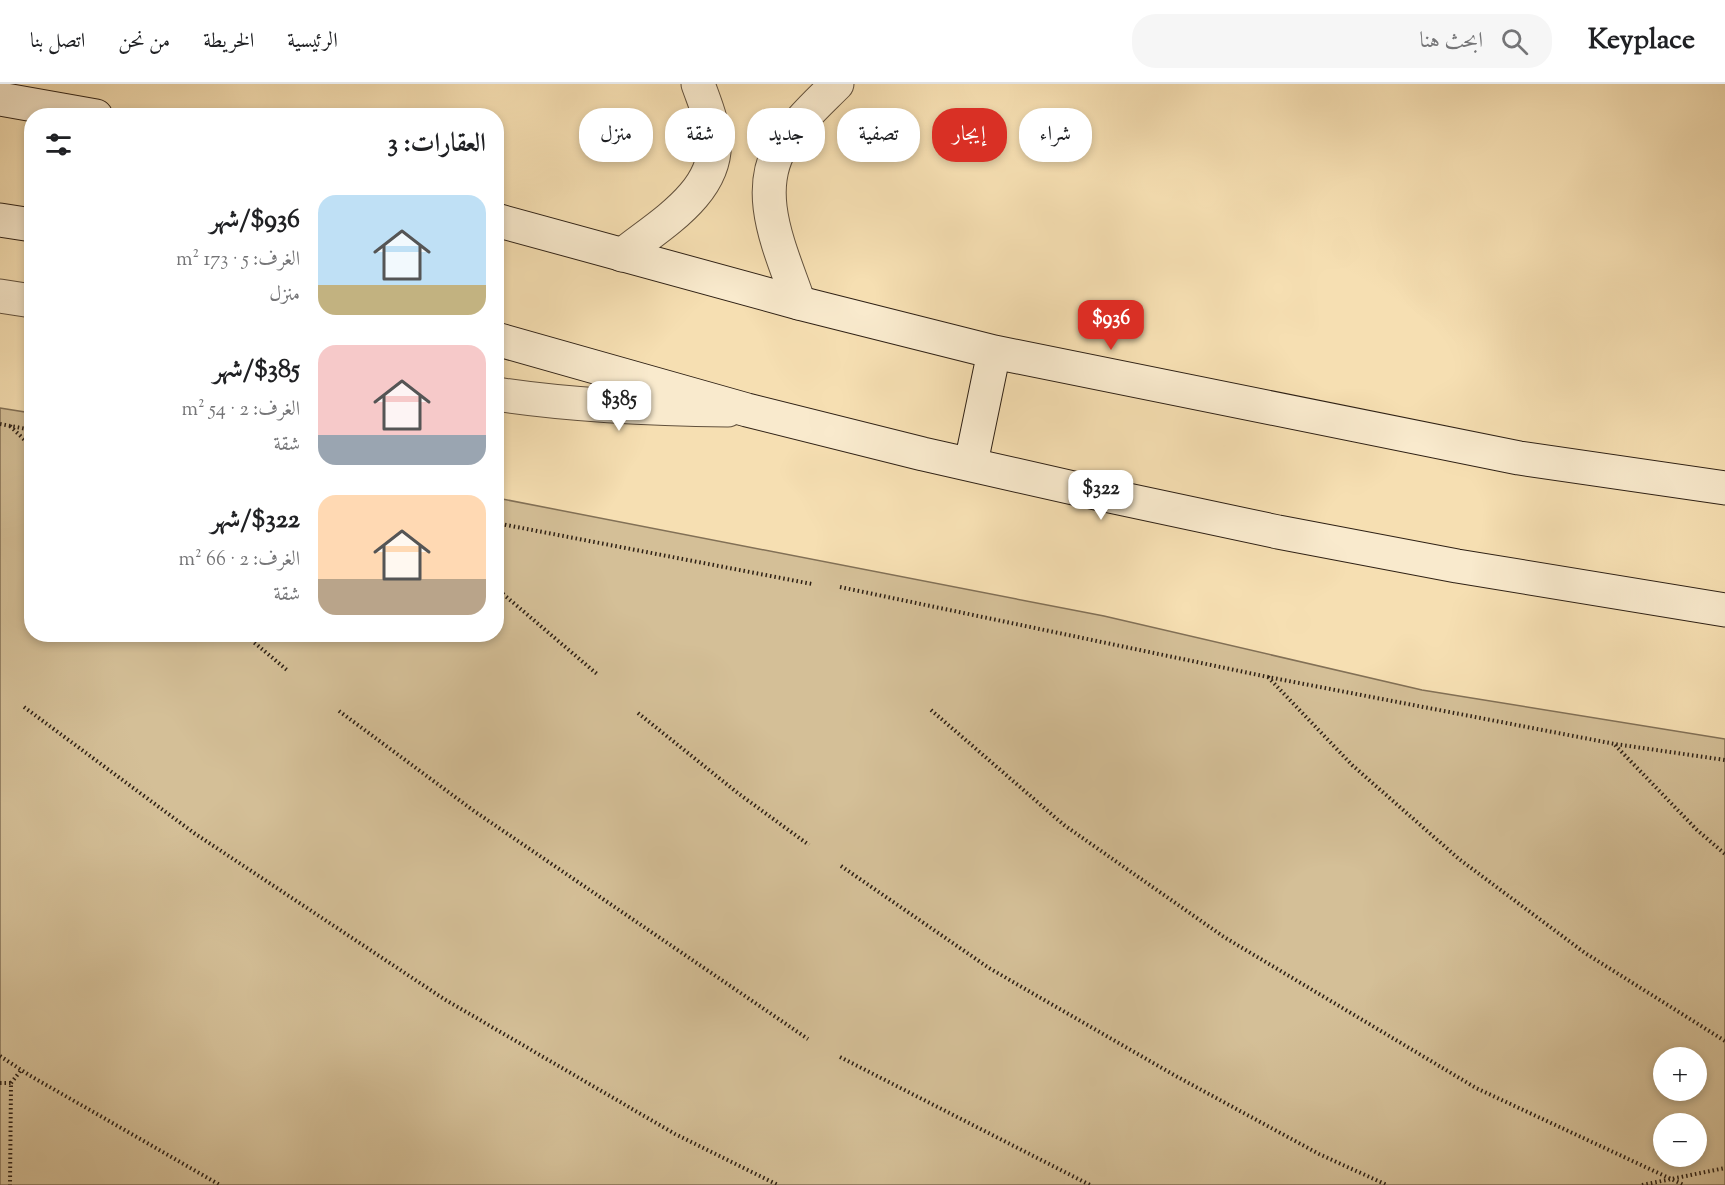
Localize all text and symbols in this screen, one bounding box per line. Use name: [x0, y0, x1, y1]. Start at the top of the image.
search box: [1132, 14, 1552, 68]
text: Keyplace: [1588, 21, 1695, 61]
icon: search: [1498, 25, 1531, 58]
text: ابحث هنا: [1420, 26, 1483, 58]
text: اتصل بنا: [30, 27, 85, 57]
text: من نحن: [118, 27, 170, 57]
text: الخريطة: [203, 27, 254, 57]
text: الرئيسية: [287, 27, 338, 57]
chip: منزل: [579, 108, 653, 162]
chip: شقة: [665, 108, 735, 162]
chip: جديد: [747, 108, 825, 162]
chip: تصفية: [837, 108, 920, 162]
chip: إيجار: [932, 108, 1007, 162]
chip: شراء: [1019, 108, 1092, 162]
text: العقارات: 3: [388, 126, 486, 163]
icon: filters: [42, 128, 75, 161]
text: $936/شهر: [210, 202, 300, 239]
icon: home: [366, 219, 438, 291]
text: الغرف: 5 · 173 m²: [176, 246, 300, 275]
text: منزل: [269, 281, 300, 310]
pin: $936: [1075, 300, 1147, 351]
text: $936: [1092, 305, 1130, 334]
text: $385/شهر: [213, 352, 300, 389]
icon: home: [366, 369, 438, 441]
pin: $385: [583, 381, 655, 432]
text: $385: [601, 386, 637, 415]
text: الغرف: 2 · 54 m²: [181, 396, 300, 425]
text: شقة: [274, 431, 300, 460]
pin: $322: [1065, 470, 1137, 521]
text: $322: [1082, 475, 1120, 504]
text: $322/شهر: [211, 502, 300, 539]
icon: home: [366, 519, 438, 591]
text: الغرف: 2 · 66 m²: [178, 546, 300, 575]
text: شقة: [274, 581, 300, 610]
map controls: [1653, 1047, 1707, 1167]
button: +: [1653, 1047, 1707, 1101]
button: −: [1653, 1113, 1707, 1167]

